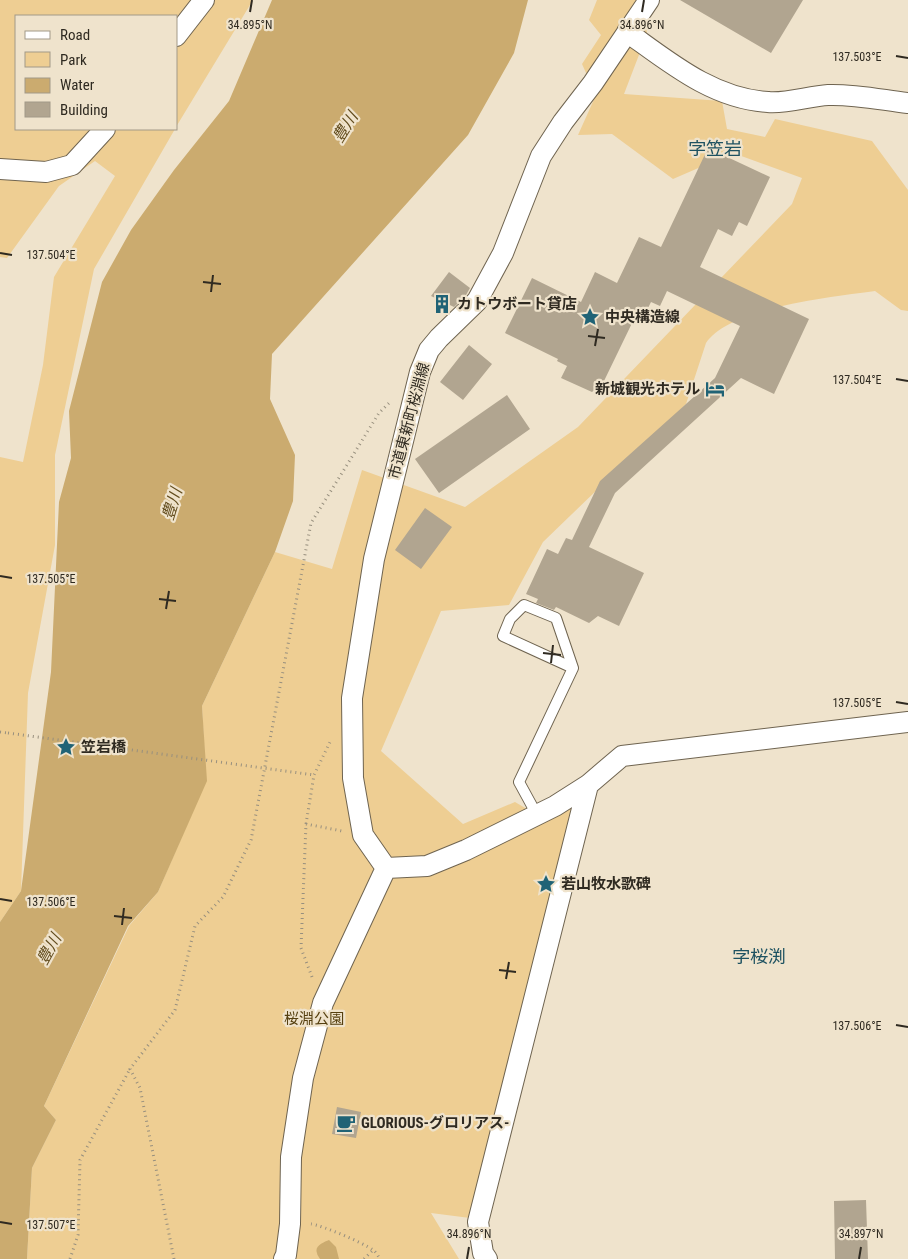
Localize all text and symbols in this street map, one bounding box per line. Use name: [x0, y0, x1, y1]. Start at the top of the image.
legend: [15, 15, 178, 130]
text: 34.895°N: [228, 18, 272, 32]
text: 34.896°N: [620, 18, 664, 32]
text: Road: [60, 26, 90, 44]
text: 137.503°E: [832, 50, 882, 64]
text: Park: [60, 51, 87, 69]
text: Water: [60, 76, 95, 94]
text: Building: [60, 101, 108, 119]
water label: 豊川: [328, 107, 363, 146]
district label: 字笠岩: [688, 138, 742, 159]
text: 137.504°E: [26, 248, 76, 262]
building icon: カトウボート貸店: [431, 293, 453, 315]
place label: カトウボート貸店: [457, 295, 577, 313]
place icon: 中央構造線: [579, 306, 601, 328]
place label: 中央構造線: [605, 308, 680, 326]
street label: 市道東新町桜淵線: [385, 361, 433, 481]
text: 137.504°E: [832, 373, 882, 387]
hotel icon: 新城観光ホテル: [704, 378, 726, 400]
place label: 新城観光ホテル: [595, 380, 700, 398]
water label: 豊川: [158, 484, 186, 522]
text: 137.505°E: [26, 572, 76, 586]
text: 137.505°E: [832, 696, 882, 710]
place icon: 笠岩橋: [55, 736, 77, 758]
place label: 笠岩橋: [81, 738, 127, 756]
place icon: 若山牧水歌碑: [535, 873, 557, 895]
place label: 若山牧水歌碑: [561, 875, 651, 893]
text: 137.506°E: [26, 895, 76, 909]
water label: 豊川: [33, 929, 66, 968]
district label: 字桜渕: [732, 946, 786, 967]
park label: 桜淵公園: [284, 1010, 344, 1028]
text: 137.506°E: [832, 1019, 882, 1033]
cafe icon: GLORIOUS-グロリアス-: [335, 1112, 357, 1134]
place label: GLORIOUS-グロリアス-: [361, 1114, 509, 1132]
text: 137.507°E: [26, 1218, 76, 1232]
text: 34.896°N: [447, 1227, 491, 1241]
text: 34.897°N: [839, 1227, 883, 1241]

